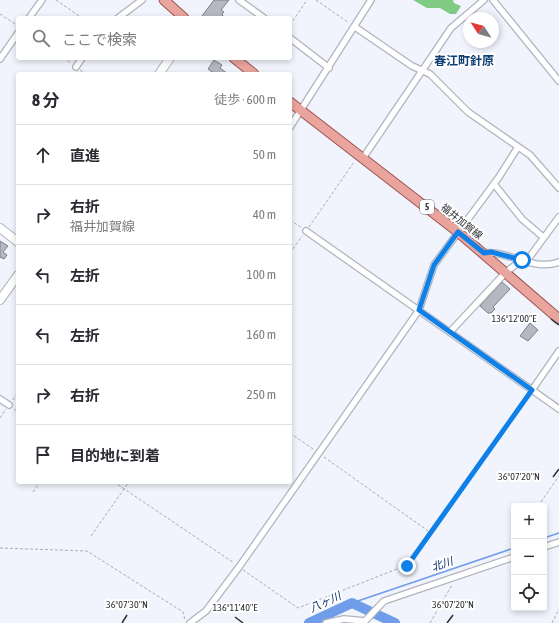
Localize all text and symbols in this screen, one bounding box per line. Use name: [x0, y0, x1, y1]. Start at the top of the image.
north arrow: [463, 12, 499, 48]
search box: [16, 16, 292, 60]
icon: search: [30, 27, 52, 49]
text: ここで検索: [62, 31, 137, 48]
district label: 春江町針原: [434, 54, 494, 68]
text: 8 分: [32, 90, 59, 110]
text: 徒歩 · 600 m: [214, 92, 276, 107]
icon: ahead: [32, 144, 54, 166]
text: 直進: [70, 147, 100, 164]
text: 50 m: [253, 147, 276, 162]
text: 右折: [70, 198, 100, 215]
road number: 5: [420, 200, 434, 214]
street label: 福井加賀線: [439, 201, 485, 241]
icon: right: [32, 204, 54, 226]
text: 40 m: [253, 207, 276, 222]
text: 福井加賀線: [70, 219, 135, 234]
route start: [513, 251, 531, 269]
icon: left: [32, 264, 54, 286]
text: 左折: [70, 267, 100, 284]
text: 100 m: [247, 267, 276, 282]
text: 136°12'00"E: [492, 313, 537, 324]
icon: left: [32, 324, 54, 346]
text: 左折: [70, 327, 100, 344]
text: 160 m: [247, 327, 276, 342]
icon: right: [32, 384, 54, 406]
text: 右折: [70, 387, 100, 404]
text: 250 m: [247, 387, 276, 402]
icon: arrive: [32, 444, 54, 466]
text: 目的地に到着: [70, 447, 160, 464]
text: 36°07'20"N: [498, 471, 540, 482]
map controls: [511, 503, 547, 611]
button: +: [511, 503, 547, 539]
button: −: [511, 539, 547, 575]
water label: 北川: [430, 554, 455, 573]
route end: [398, 557, 416, 575]
button: locate: [511, 575, 547, 611]
water label: 八ヶ川: [308, 589, 343, 614]
text: 36°07'30"N: [106, 599, 148, 610]
text: 36°07'20"N: [432, 599, 474, 610]
text: 136°11'40"E: [213, 602, 258, 613]

